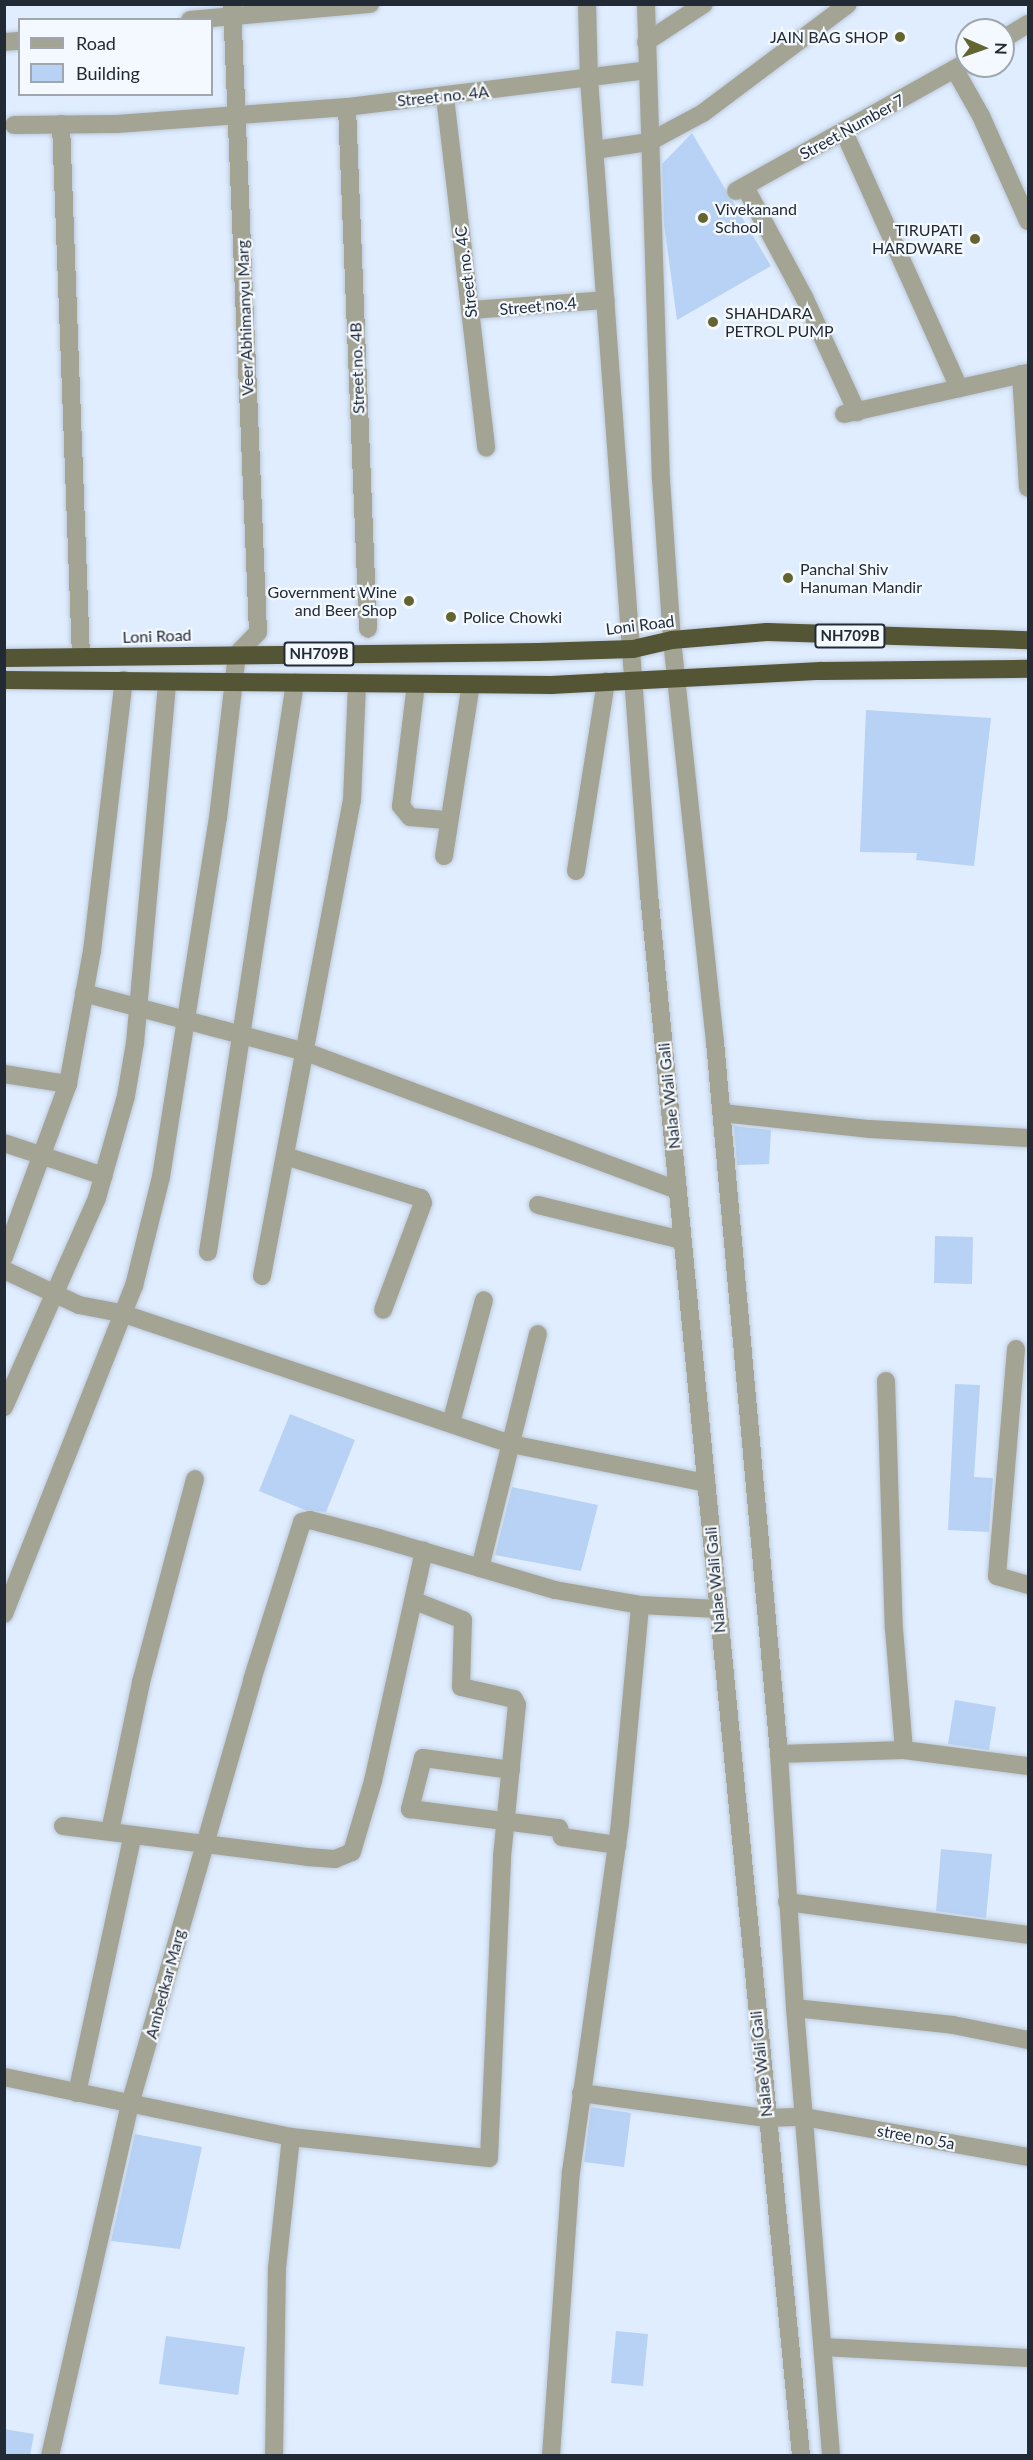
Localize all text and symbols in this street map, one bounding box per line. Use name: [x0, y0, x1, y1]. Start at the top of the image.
legend: [18, 18, 213, 96]
north arrow: [955, 18, 1015, 78]
place label: JAIN BAG SHOP: [770, 27, 888, 47]
marker: JAIN BAG SHOP: [893, 30, 907, 44]
text: Road: [76, 32, 116, 54]
text: N: [992, 42, 1011, 55]
text: Building: [76, 62, 140, 84]
street label: Street no. 4A: [396, 82, 490, 110]
street label: Street Number 7: [796, 90, 908, 164]
place label: Vivekanand School: [715, 199, 797, 237]
marker: Vivekanand School: [696, 211, 710, 225]
place label: TIRUPATI HARDWARE: [872, 220, 963, 258]
street label: Street no. 4C: [451, 225, 481, 319]
marker: TIRUPATI HARDWARE: [968, 232, 982, 246]
street label: Veer Abhimanyu Marg: [233, 239, 257, 397]
street label: Street no.4: [499, 293, 577, 319]
place label: SHAHDARA PETROL PUMP: [725, 303, 834, 341]
marker: SHAHDARA PETROL PUMP: [706, 315, 720, 329]
street label: Street no. 4B: [346, 322, 368, 414]
place label: Panchal Shiv Hanuman Mandir: [800, 559, 922, 597]
marker: Panchal Shiv Hanuman Mandir: [781, 571, 795, 585]
place label: Government Wine and Beer Shop: [267, 582, 397, 620]
marker: Government Wine and Beer Shop: [402, 594, 416, 608]
place label: Police Chowki: [463, 607, 562, 627]
marker: Police Chowki: [444, 610, 458, 624]
street label: Loni Road: [605, 611, 675, 639]
road number: NH709B: [814, 624, 886, 648]
street label: Loni Road: [122, 625, 192, 647]
road number: NH709B: [283, 642, 355, 666]
street label: Nalae Wali Gali: [654, 1042, 684, 1150]
street label: Nalae Wali Gali: [701, 1526, 729, 1634]
street label: Ambedkar Marg: [141, 1927, 189, 2041]
street label: Nalae Wali Gali: [746, 2010, 776, 2118]
street label: stree no 5a: [876, 2121, 956, 2153]

